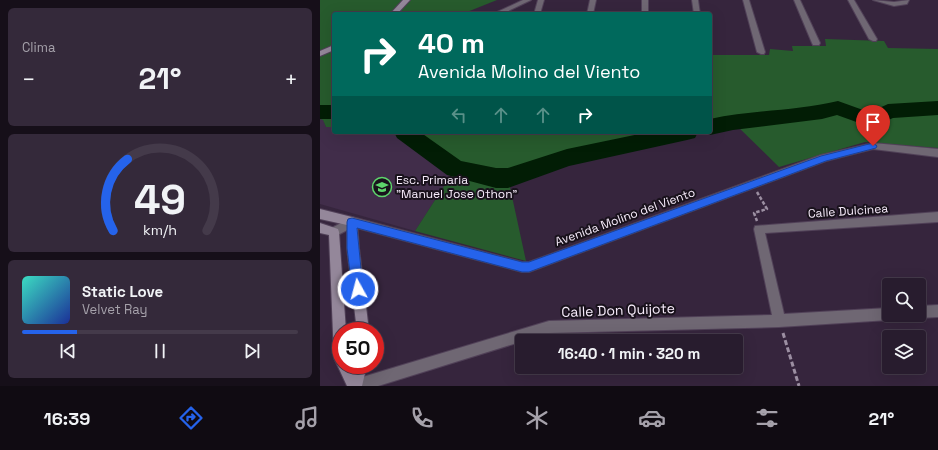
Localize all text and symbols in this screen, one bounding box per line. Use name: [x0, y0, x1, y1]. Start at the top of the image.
text: 40 m: [418, 25, 485, 61]
icon: right: [352, 28, 404, 80]
text: Clima: [22, 39, 55, 56]
text: 21°: [138, 59, 182, 98]
text: Avenida Molino del Viento: [418, 60, 640, 83]
text: −: [22, 65, 36, 93]
text: +: [284, 65, 298, 93]
icon: left: [448, 104, 470, 126]
icon: ahead: [490, 104, 512, 126]
icon: ahead: [532, 104, 554, 126]
icon: right: [574, 104, 596, 126]
pin: [856, 105, 890, 146]
icon: arrive: [862, 111, 884, 133]
place label: Esc. Primaria "Manuel Jose Othon": [396, 172, 517, 202]
text: 49: [134, 173, 186, 226]
school or university icon: Esc. Primaria "Manuel Jose Othon": [371, 176, 393, 198]
street label: Avenida Molino del Viento: [553, 184, 697, 250]
street label: Calle Dulcinea: [807, 200, 889, 222]
text: km/h: [143, 221, 177, 239]
position arrow: [337, 268, 379, 310]
map controls: [882, 278, 926, 374]
button: search: [882, 278, 926, 322]
text: Static Love: [82, 282, 163, 301]
street label: Calle Don Quijote: [561, 299, 675, 321]
text: Velvet Ray: [82, 301, 147, 318]
speed limit sign: 50: [332, 322, 384, 374]
button: layers: [882, 330, 926, 374]
icon: previous: [57, 340, 79, 362]
icon: pause: [149, 340, 171, 362]
icon: next: [241, 340, 263, 362]
text: 16:40 · 1 min · 320 m: [558, 344, 700, 363]
icon: directions: [177, 404, 205, 432]
icon: music: [293, 404, 321, 432]
icon: phone: [408, 404, 436, 432]
icon: climate: [523, 404, 551, 432]
icon: car: [638, 404, 666, 432]
icon: filters: [753, 404, 781, 432]
text: 16:39: [44, 407, 90, 430]
text: 21°: [868, 407, 894, 430]

